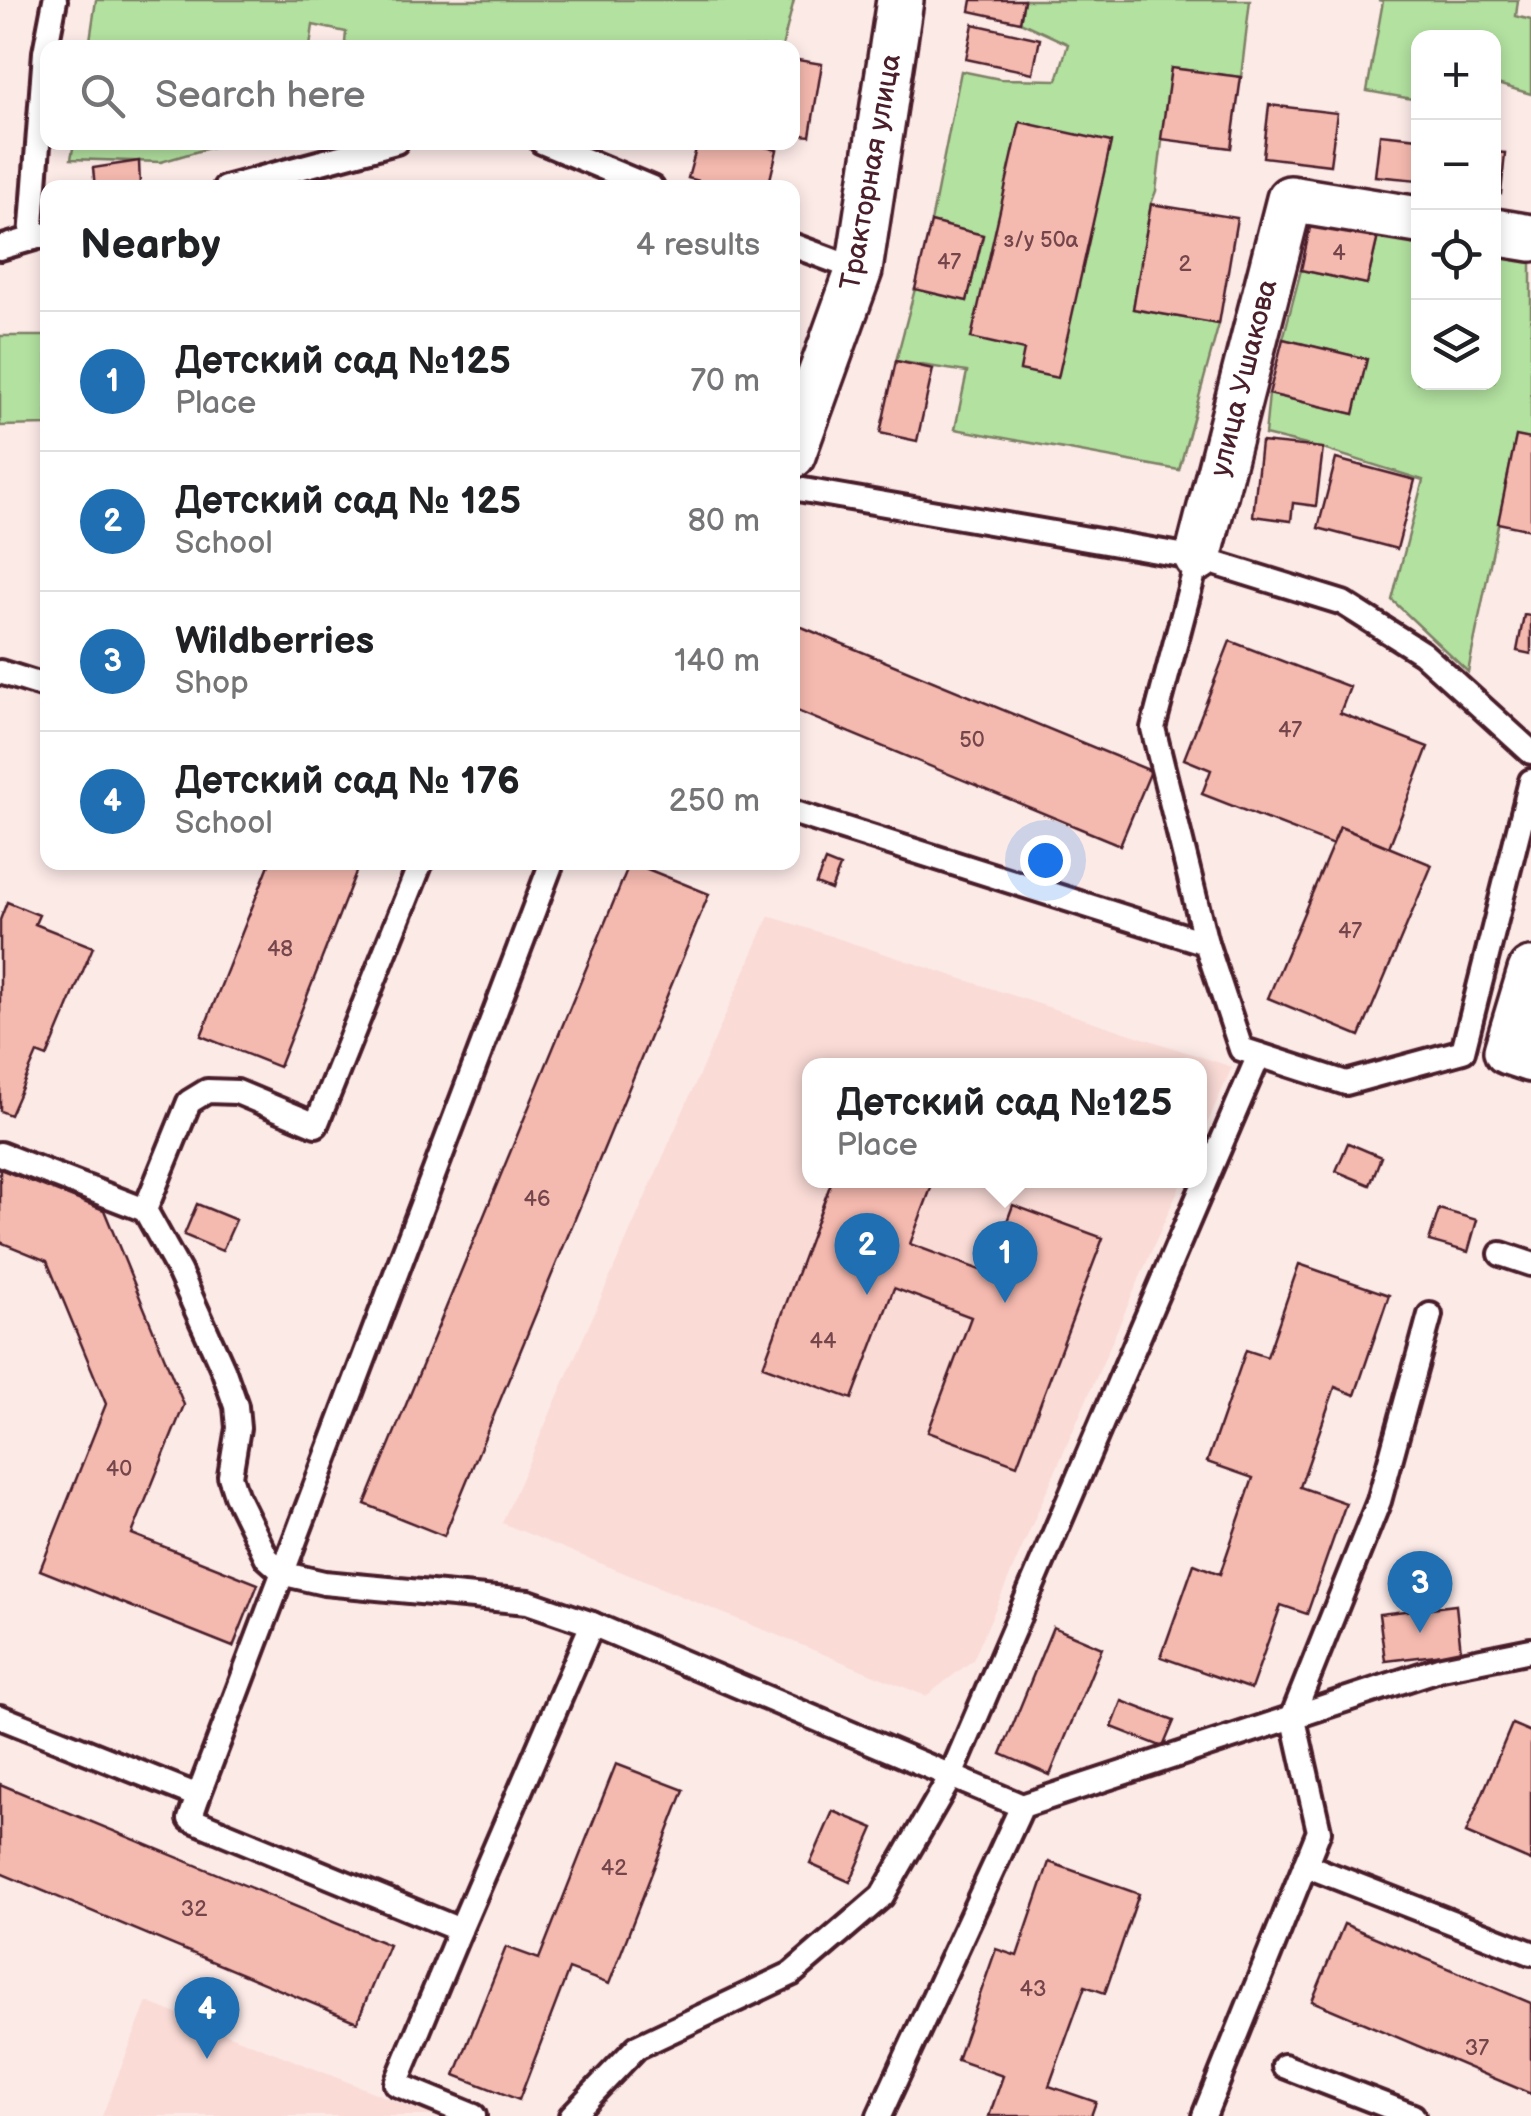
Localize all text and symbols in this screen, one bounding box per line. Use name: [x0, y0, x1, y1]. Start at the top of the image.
map controls: [1411, 30, 1501, 390]
button: +: [1411, 30, 1501, 120]
search box: [40, 40, 800, 150]
street label: Тракторная улица: [834, 51, 908, 293]
icon: search: [75, 68, 130, 123]
text: Search here: [155, 73, 366, 118]
button: −: [1411, 120, 1501, 210]
button: locate: [1411, 210, 1501, 300]
text: Nearby: [80, 220, 220, 271]
text: 4 results: [636, 226, 760, 265]
house number: з/у 50а: [1003, 227, 1079, 254]
house number: 4: [1332, 240, 1346, 267]
house number: 47: [937, 249, 961, 276]
house number: 2: [1179, 251, 1192, 278]
street label: улица Ушакова: [1204, 276, 1285, 480]
button: layers: [1411, 300, 1501, 390]
text: Детский сад №125: [175, 339, 511, 384]
text: 1: [106, 362, 119, 401]
text: 70 m: [690, 362, 760, 401]
text: Place: [175, 384, 256, 423]
text: Детский сад № 125: [175, 479, 521, 524]
text: 2: [103, 502, 122, 541]
text: 80 m: [687, 502, 760, 541]
text: School: [175, 524, 273, 563]
text: Wildberries: [175, 619, 374, 664]
text: 3: [103, 642, 122, 681]
text: 140 m: [674, 642, 760, 681]
text: Shop: [175, 664, 249, 703]
house number: 47: [1278, 717, 1302, 744]
house number: 50: [959, 727, 985, 754]
text: Детский сад № 176: [175, 759, 520, 804]
text: 4: [103, 782, 122, 821]
text: 250 m: [669, 782, 760, 821]
text: School: [175, 804, 273, 843]
your location: [1020, 835, 1071, 886]
house number: 47: [1338, 918, 1362, 945]
house number: 48: [267, 936, 293, 963]
popup: [802, 1058, 1207, 1188]
text: Детский сад №125: [837, 1081, 1172, 1126]
text: Place: [837, 1126, 918, 1165]
house number: 46: [524, 1186, 550, 1213]
pin: 2: [834, 1212, 900, 1295]
pin: 1: [972, 1220, 1038, 1303]
house number: 44: [810, 1328, 837, 1355]
house number: 40: [106, 1456, 132, 1483]
pin: 3: [1388, 1550, 1452, 1633]
house number: 42: [601, 1855, 627, 1882]
house number: 32: [181, 1896, 207, 1923]
pin: 4: [174, 1976, 240, 2059]
house number: 43: [1020, 1976, 1046, 2003]
house number: 37: [1465, 2035, 1489, 2062]

